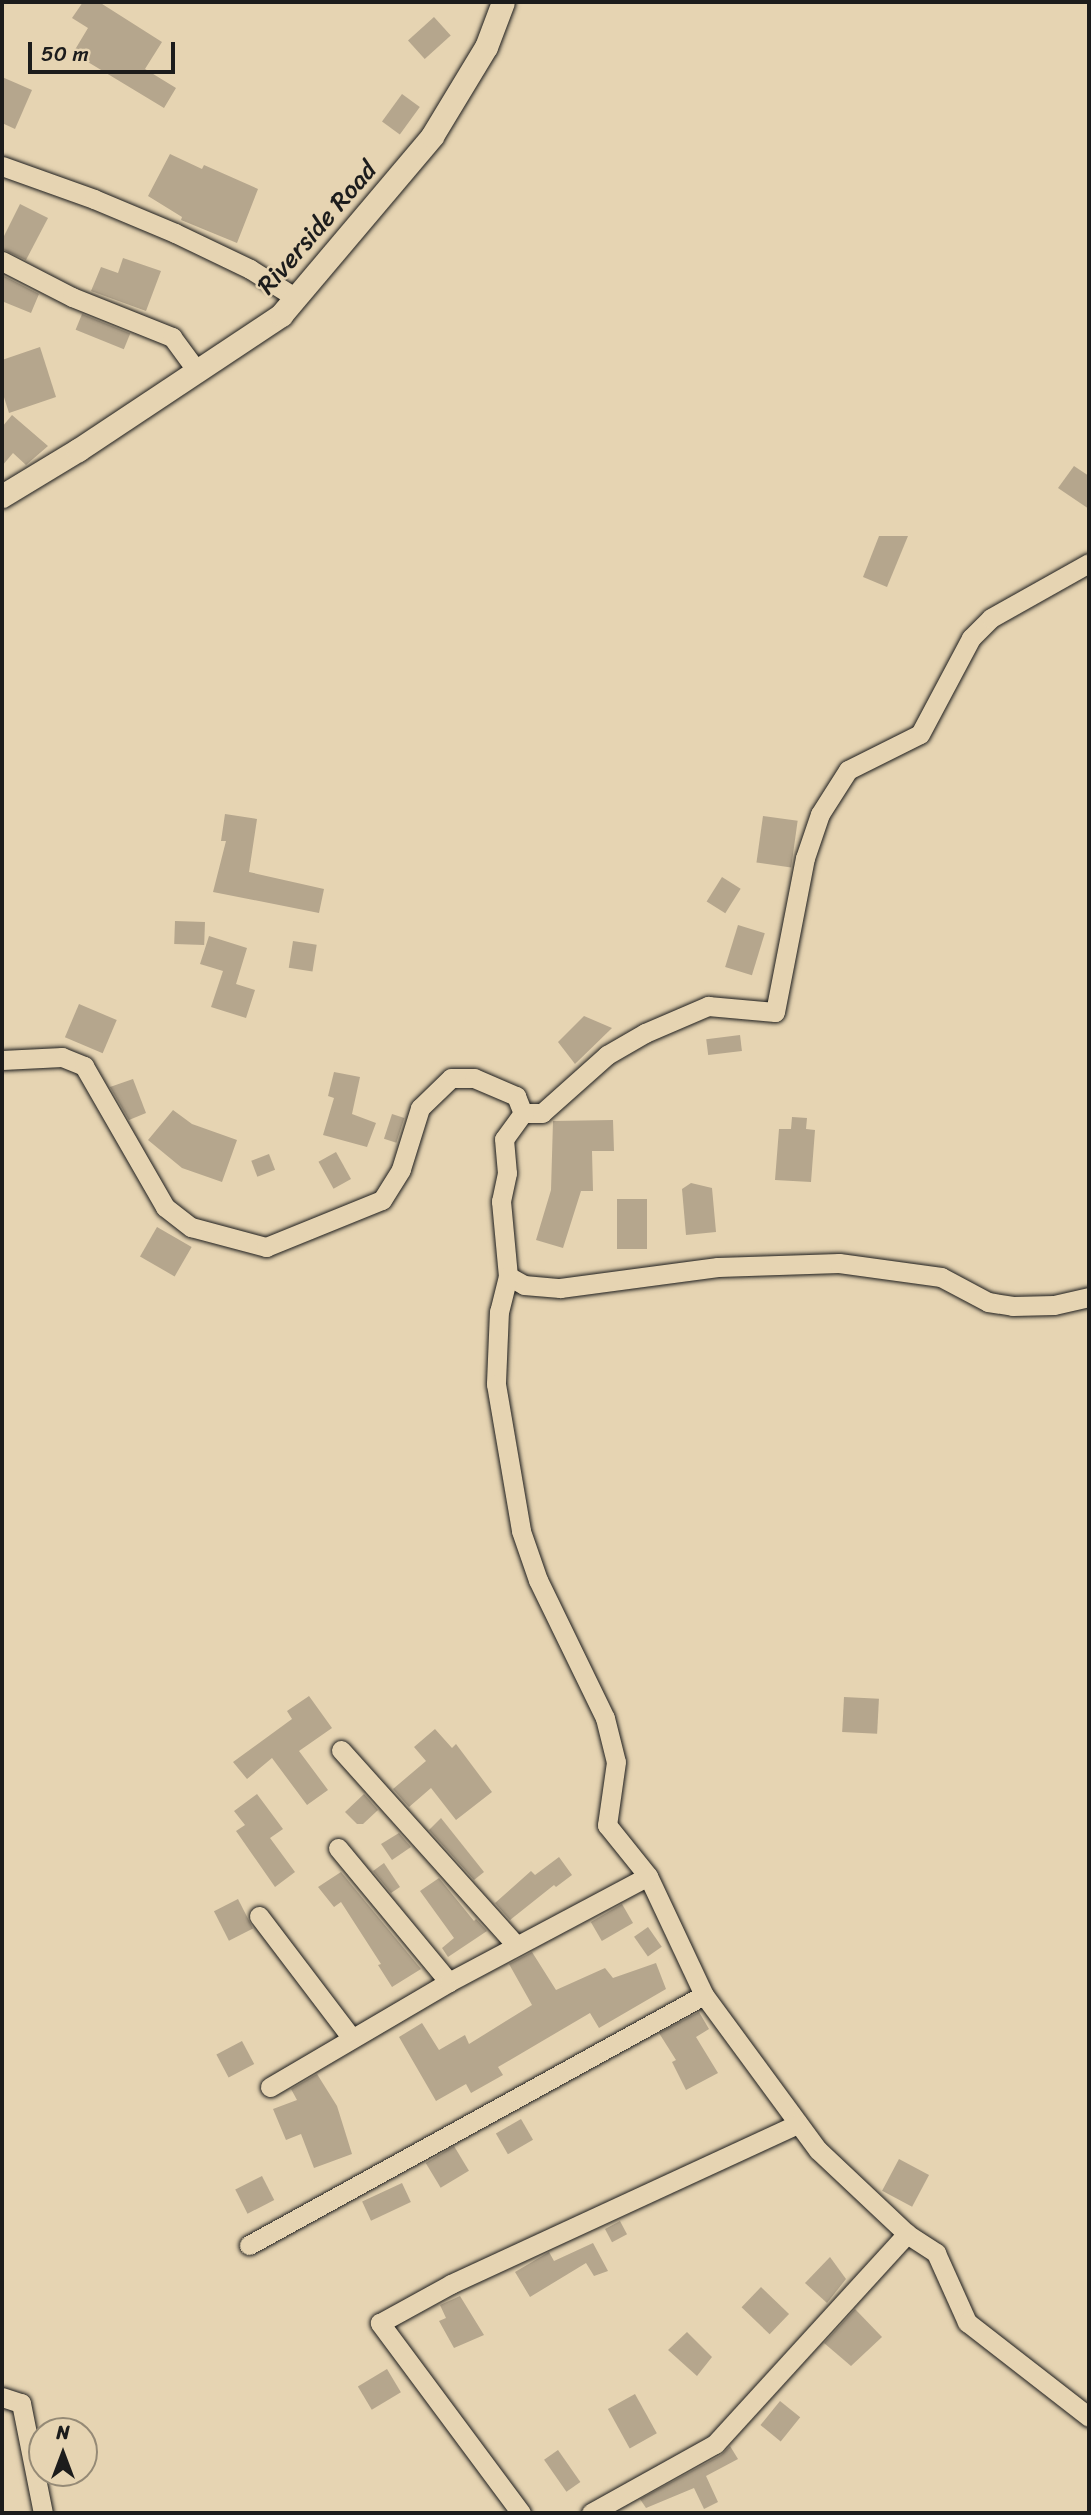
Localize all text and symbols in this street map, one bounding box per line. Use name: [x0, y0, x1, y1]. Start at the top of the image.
scale bar: [32, 28, 178, 72]
text: 50 m: [41, 35, 89, 73]
street label: Riverside Road: [251, 155, 383, 301]
text: N: [56, 2416, 70, 2449]
north arrow: [28, 2417, 98, 2487]

